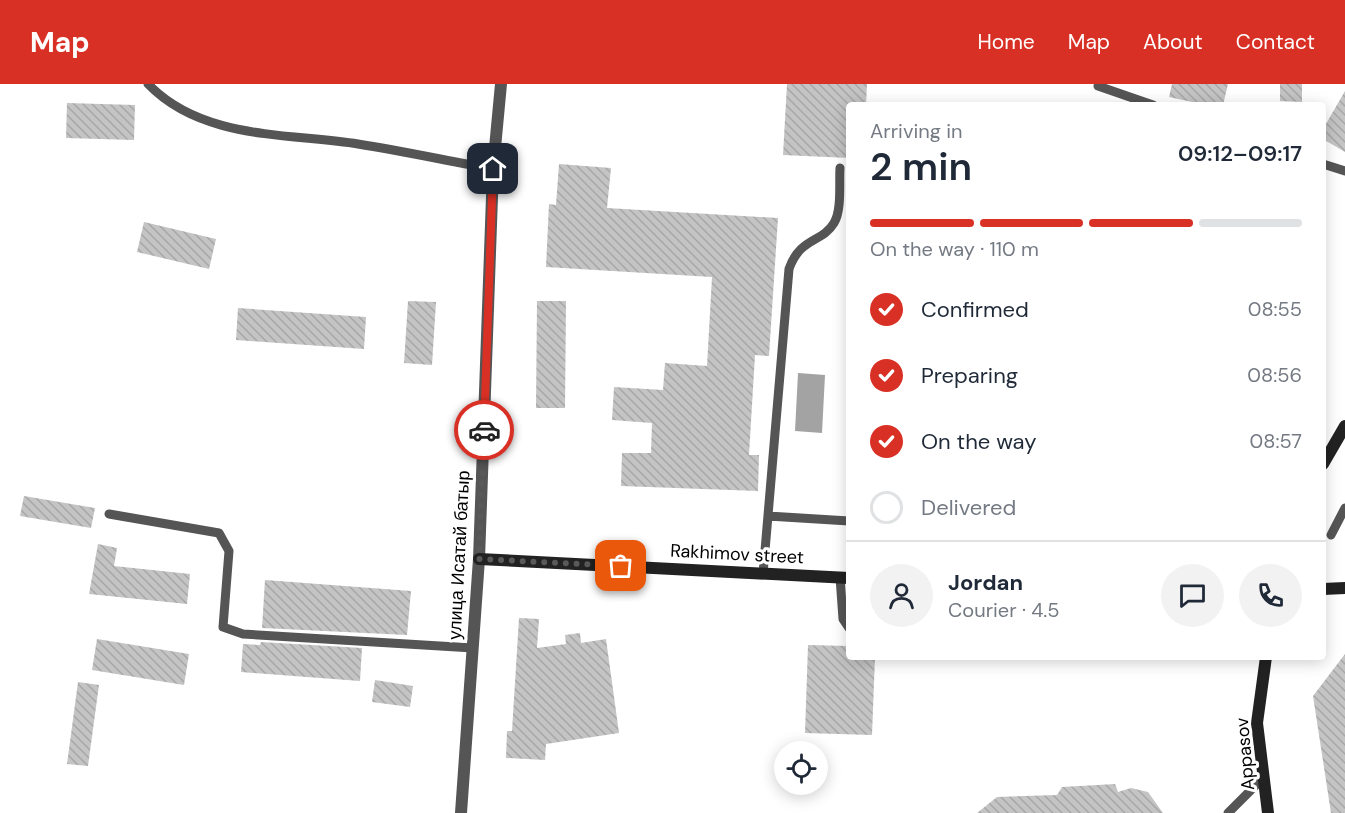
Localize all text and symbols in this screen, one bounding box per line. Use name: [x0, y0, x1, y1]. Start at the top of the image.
text: Map: [30, 24, 90, 61]
text: Home: [977, 28, 1035, 56]
text: Map: [1068, 28, 1110, 56]
text: About: [1143, 28, 1203, 56]
text: Contact: [1236, 28, 1315, 56]
text: Arriving in: [870, 118, 962, 144]
text: 09:12–09:17: [1178, 139, 1302, 168]
text: 2 min: [870, 141, 972, 192]
pin: [467, 143, 518, 194]
icon: home: [476, 152, 509, 185]
text: On the way · 110 m: [870, 236, 1039, 262]
icon: check: [870, 293, 903, 326]
text: Confirmed: [921, 295, 1029, 324]
text: 08:55: [1248, 296, 1302, 322]
icon: check: [870, 359, 903, 392]
text: Preparing: [921, 361, 1018, 390]
text: 08:56: [1247, 362, 1302, 388]
courier: [454, 400, 514, 460]
icon: car: [468, 414, 501, 447]
icon: check: [870, 425, 903, 458]
text: On the way: [921, 427, 1036, 456]
text: 08:57: [1250, 428, 1302, 454]
street label: улица Исатай батыр: [443, 470, 475, 640]
text: Delivered: [921, 493, 1016, 522]
street label: Rakhimov street: [670, 539, 804, 569]
pin: [595, 540, 646, 591]
icon: bag: [604, 549, 637, 582]
button: person: [870, 564, 933, 627]
button: chat: [1161, 564, 1224, 627]
button: phone: [1239, 564, 1302, 627]
text: Jordan: [948, 568, 1023, 597]
text: Courier · 4.5: [948, 597, 1060, 623]
street label: Appasov: [1230, 716, 1260, 791]
map controls: [774, 741, 828, 795]
button: locate: [774, 741, 828, 795]

